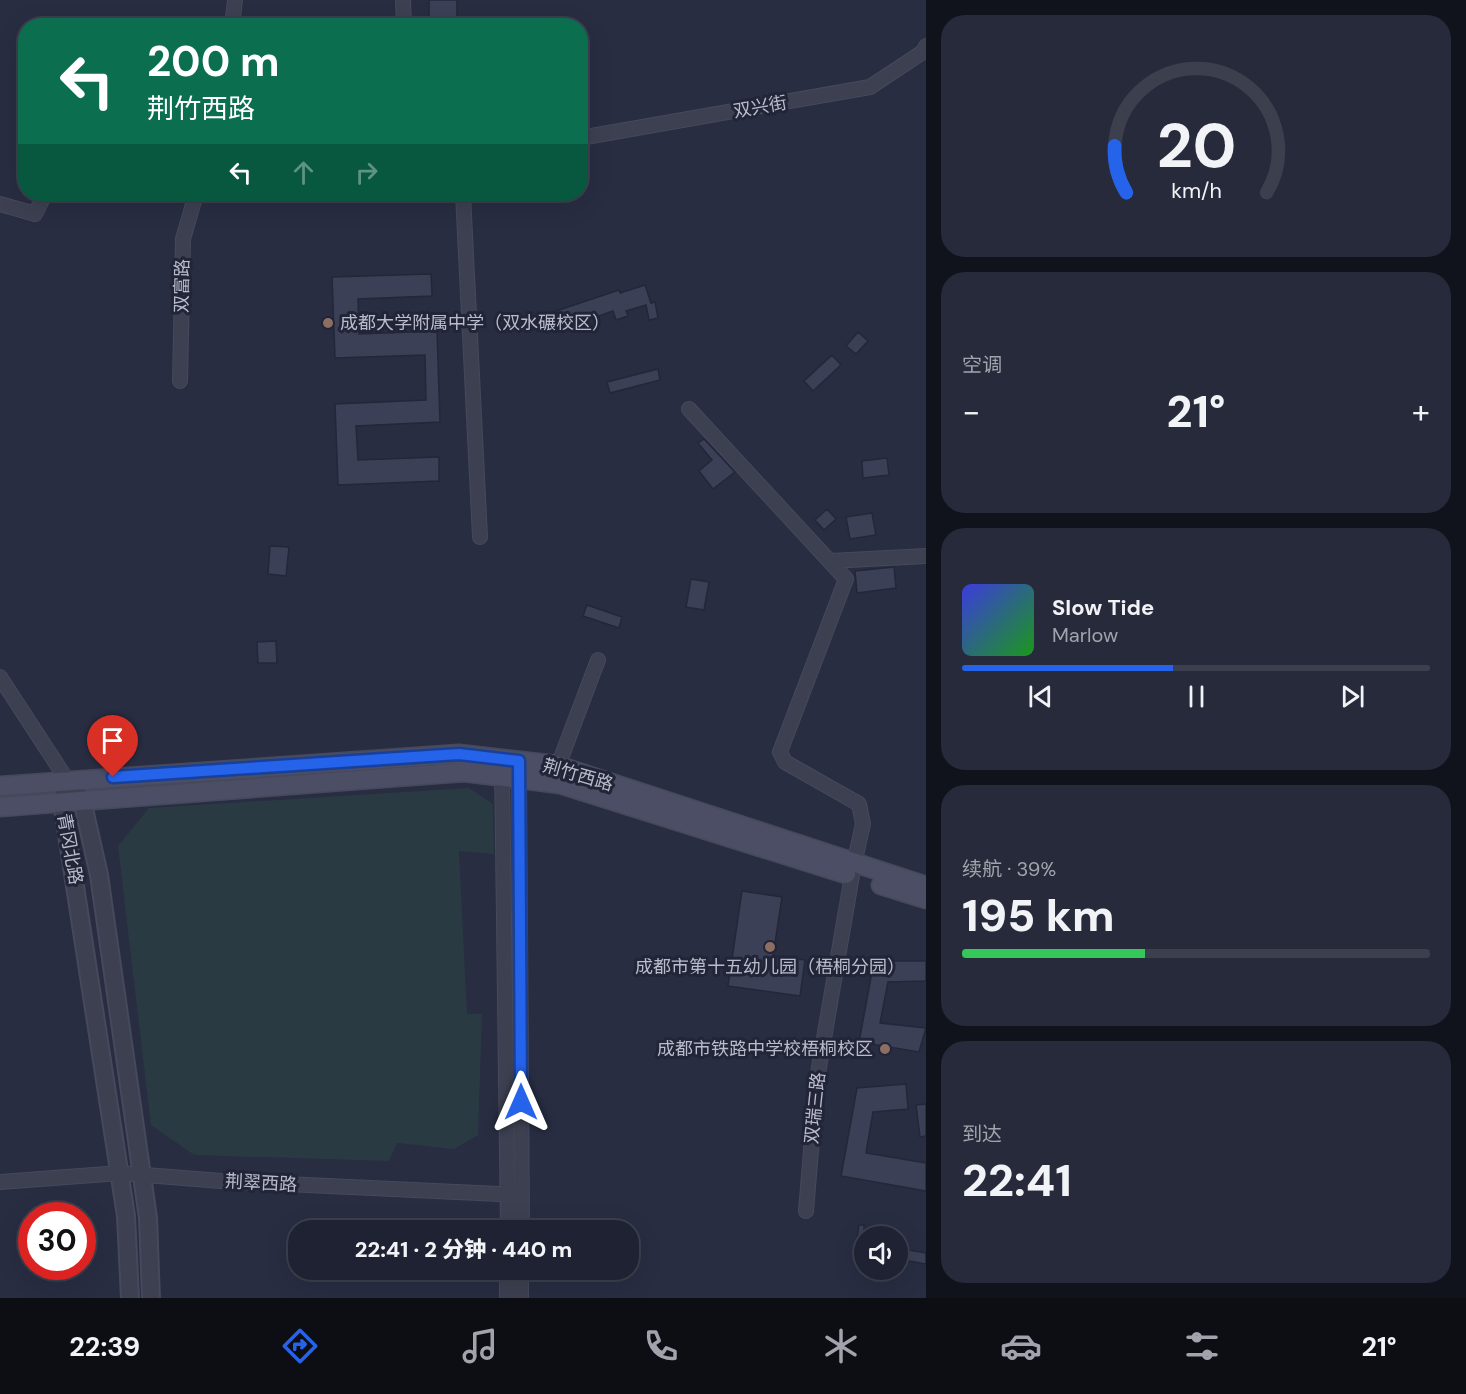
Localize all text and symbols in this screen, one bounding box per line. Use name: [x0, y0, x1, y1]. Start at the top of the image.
text: 200 m: [147, 34, 280, 89]
icon: left: [48, 42, 126, 120]
street label: 双兴街: [731, 90, 789, 124]
text: 荆竹西路: [147, 91, 255, 126]
text: 20: [1156, 105, 1236, 186]
icon: left: [224, 156, 257, 189]
icon: ahead: [287, 156, 320, 189]
icon: right: [350, 156, 383, 189]
text: km/h: [1171, 177, 1221, 205]
street label: 双富路: [170, 259, 194, 313]
place label: 成都大学附属中学（双水碾校区）: [340, 311, 610, 335]
marker: 成都大学附属中学（双水碾校区）: [321, 316, 335, 330]
text: 空调: [962, 352, 1002, 378]
text: 21°: [1166, 382, 1226, 441]
text: −: [962, 390, 980, 433]
text: +: [1412, 390, 1430, 433]
text: Slow Tide: [1052, 593, 1154, 622]
text: Marlow: [1052, 622, 1118, 648]
icon: previous: [1024, 680, 1057, 713]
icon: pause: [1180, 680, 1213, 713]
icon: next: [1336, 680, 1369, 713]
pin: [87, 715, 138, 777]
icon: arrive: [96, 724, 129, 757]
street label: 荆竹西路: [540, 754, 616, 796]
street label: 青冈北路: [52, 811, 88, 887]
text: 续航 · 39%: [962, 856, 1056, 882]
text: 195 km: [962, 886, 1115, 945]
marker: 成都市第十五幼儿园（梧桐分园）: [763, 940, 777, 954]
place label: 成都市第十五幼儿园（梧桐分园）: [635, 955, 905, 979]
place label: 成都市铁路中学校梧桐校区: [657, 1037, 873, 1061]
marker: 成都市铁路中学校梧桐校区: [878, 1042, 892, 1056]
position arrow: [489, 1070, 553, 1134]
street label: 双瑞三路: [799, 1071, 831, 1145]
text: 到达: [962, 1121, 1002, 1147]
text: 22:41: [962, 1151, 1072, 1210]
street label: 荆翠西路: [224, 1169, 298, 1197]
speed limit sign: 30: [18, 1202, 96, 1280]
map controls: [854, 1226, 908, 1280]
button: sound: [854, 1226, 908, 1280]
text: 22:41 · 2 分钟 · 440 m: [355, 1235, 572, 1264]
icon: directions: [279, 1325, 321, 1367]
icon: music: [459, 1325, 501, 1367]
icon: phone: [640, 1325, 682, 1367]
icon: climate: [820, 1325, 862, 1367]
icon: car: [1000, 1325, 1042, 1367]
icon: filters: [1181, 1325, 1223, 1367]
text: 22:39: [69, 1329, 140, 1364]
text: 21°: [1361, 1329, 1397, 1364]

